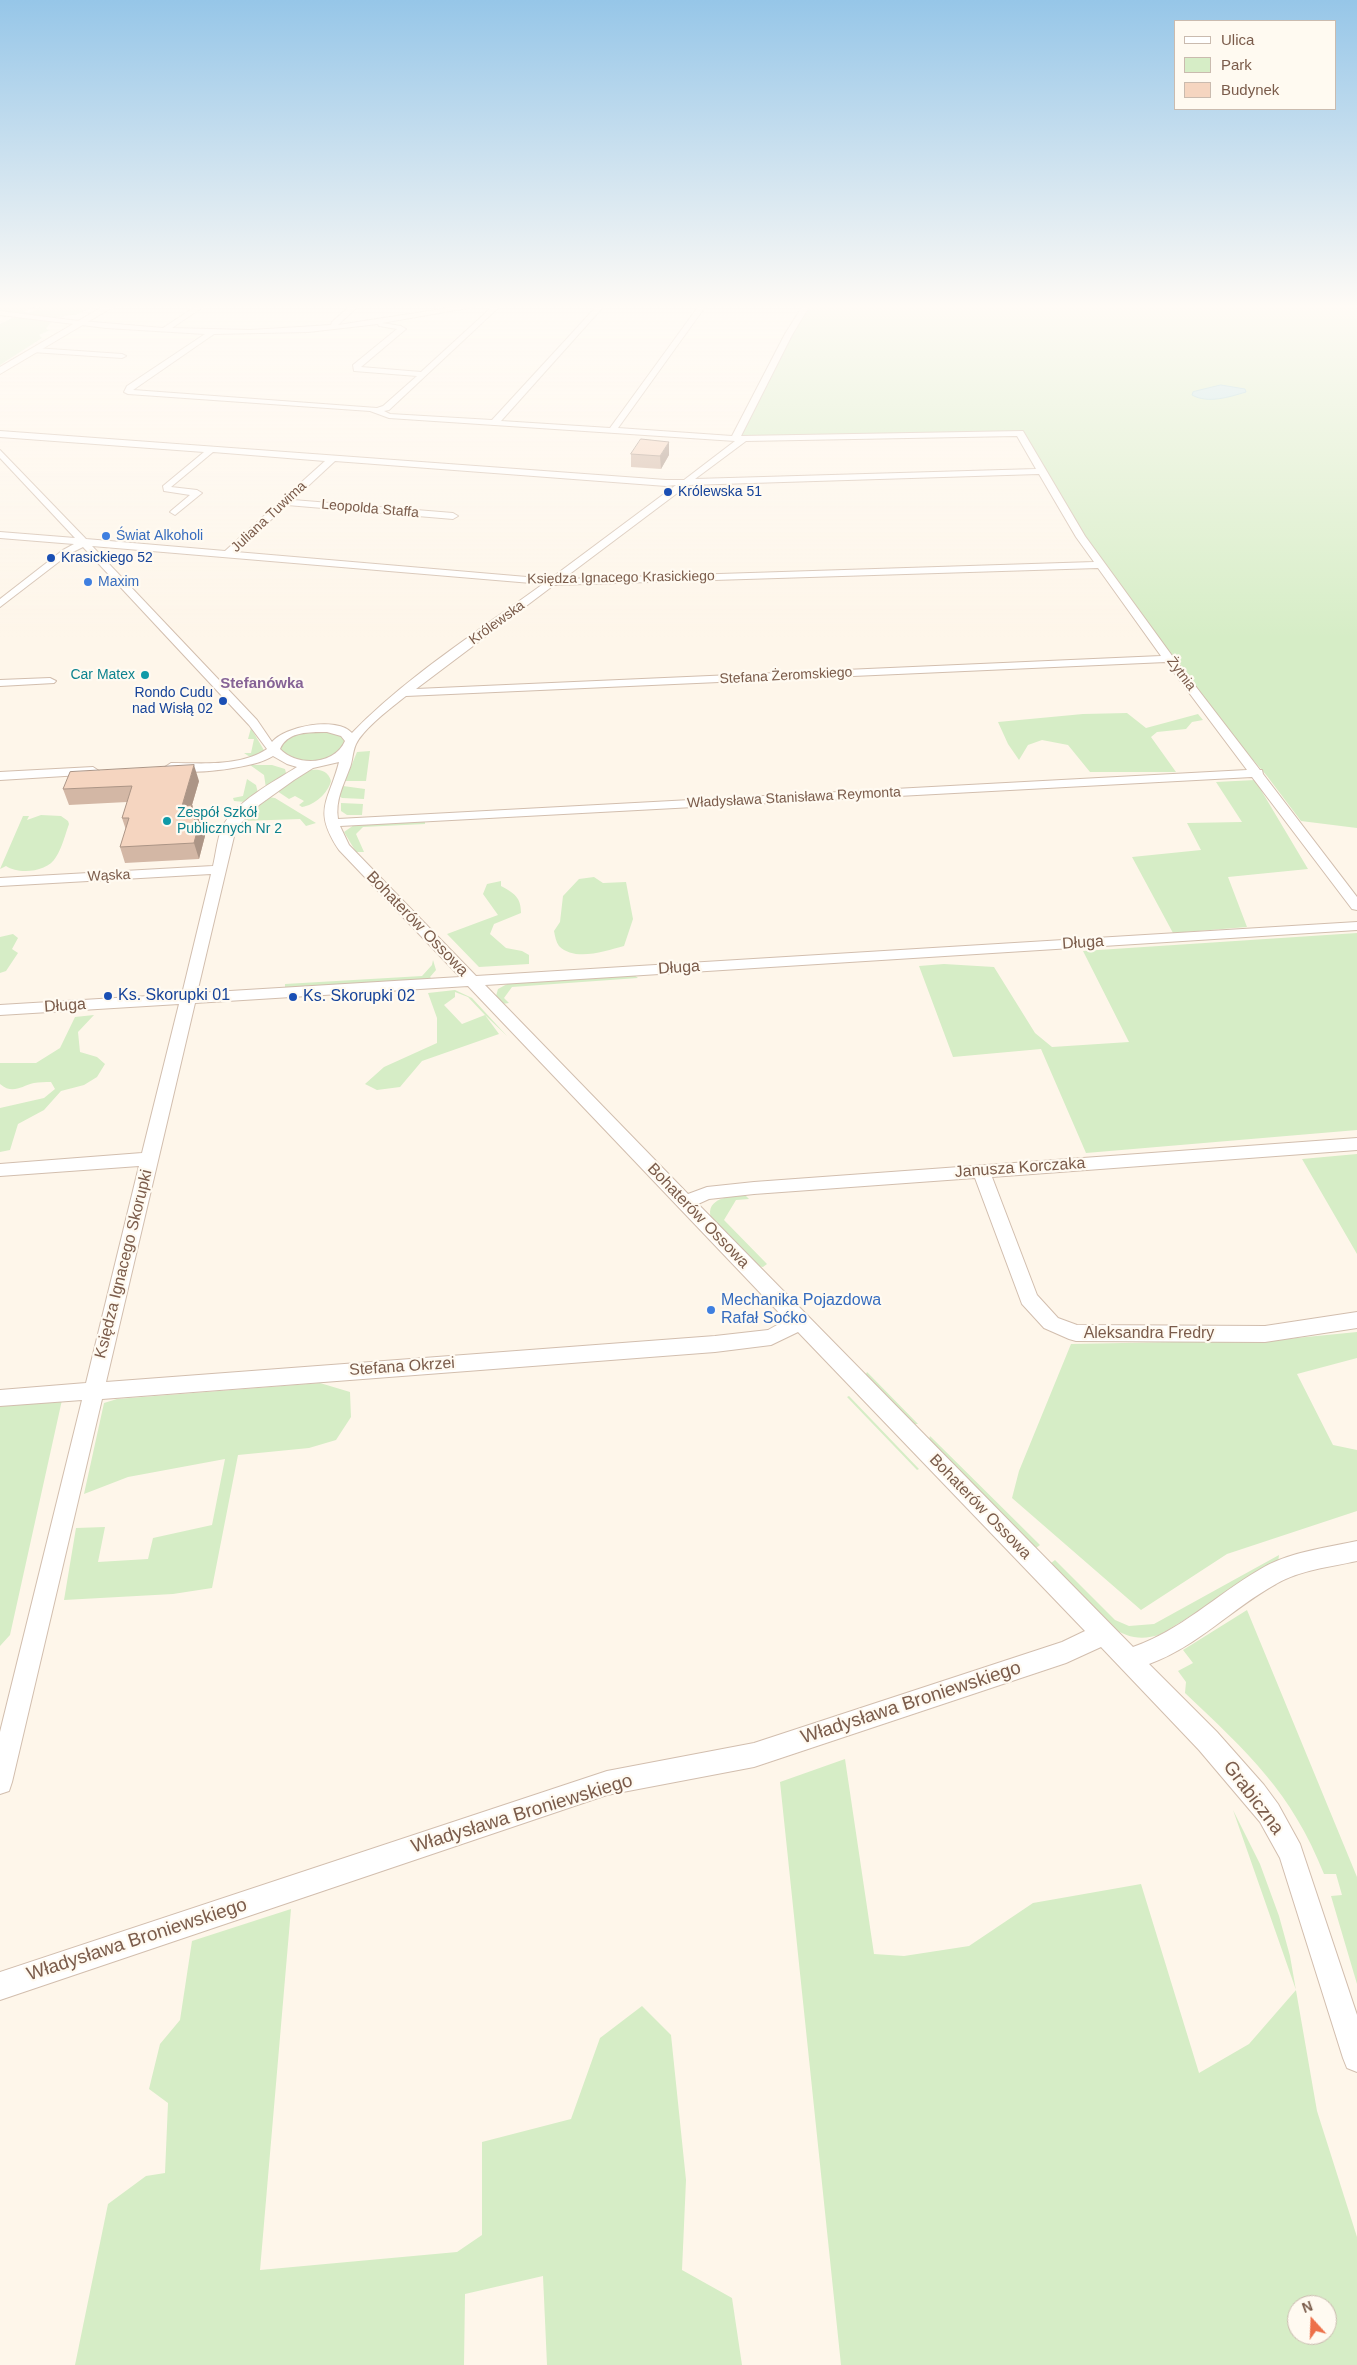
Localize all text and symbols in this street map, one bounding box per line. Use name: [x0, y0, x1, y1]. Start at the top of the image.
legend: [1174, 20, 1337, 110]
text: Ulica: [1221, 31, 1254, 48]
text: Park: [1221, 56, 1252, 73]
text: Budynek: [1221, 81, 1279, 98]
street label: Juliana Tuwima: [228, 478, 310, 556]
place label: Królewska 51: [678, 484, 762, 500]
marker: Królewska 51: [662, 486, 674, 498]
street label: Leopolda Staffa: [321, 496, 419, 522]
place label: Świat Alkoholi: [116, 528, 203, 544]
marker: Świat Alkoholi: [100, 530, 112, 542]
place label: Krasickiego 52: [61, 550, 153, 566]
marker: Krasickiego 52: [45, 552, 57, 564]
street label: Księdza Ignacego Krasickiego: [527, 568, 715, 588]
place label: Maxim: [98, 574, 139, 590]
marker: Maxim: [82, 576, 94, 588]
street label: Królewska: [466, 597, 528, 649]
street label: Żytnia: [1163, 654, 1199, 694]
street label: Stefana Żeromskiego: [719, 664, 853, 688]
place label: Car Matex: [70, 667, 135, 683]
marker: Car Matex: [139, 669, 151, 681]
district label: Stefanówka: [220, 675, 304, 693]
place label: Rondo Cudu nad Wisłą 02: [132, 685, 213, 718]
marker: Rondo Cudu nad Wisłą 02: [217, 695, 229, 707]
street label: Władysława Stanisława Reymonta: [687, 784, 901, 812]
place label: Zespół Szkół Publicznych Nr 2: [177, 805, 282, 838]
marker: Zespół Szkół Publicznych Nr 2: [161, 815, 173, 827]
street label: Wąska: [87, 866, 131, 886]
street label: Bohaterów Ossowa: [362, 867, 472, 981]
street label: Długa: [1061, 932, 1105, 954]
street label: Długa: [657, 957, 701, 979]
place label: Ks. Skorupki 01: [118, 986, 230, 1006]
place label: Ks. Skorupki 02: [303, 987, 415, 1007]
marker: Ks. Skorupki 01: [102, 990, 114, 1002]
marker: Ks. Skorupki 02: [287, 991, 299, 1003]
street label: Długa: [43, 995, 87, 1017]
street label: Janusza Korczaka: [954, 1154, 1086, 1182]
street label: Bohaterów Ossowa: [643, 1159, 753, 1273]
street label: Księdza Ignacego Skorupki: [91, 1168, 157, 1360]
place label: Mechanika Pojazdowa Rafał Soćko: [721, 1291, 881, 1329]
marker: Mechanika Pojazdowa Rafał Soćko: [705, 1304, 717, 1316]
street label: Aleksandra Fredry: [1084, 1324, 1214, 1344]
street label: Stefana Okrzei: [349, 1354, 455, 1380]
street label: Bohaterów Ossowa: [925, 1450, 1035, 1564]
street label: Władysława Broniewskiego: [798, 1657, 1024, 1749]
street label: Grabiczna: [1218, 1757, 1288, 1839]
street label: Władysława Broniewskiego: [409, 1769, 635, 1859]
street label: Władysława Broniewskiego: [24, 1894, 250, 1986]
north arrow: [1287, 2295, 1337, 2345]
text: N: [1300, 2298, 1315, 2316]

